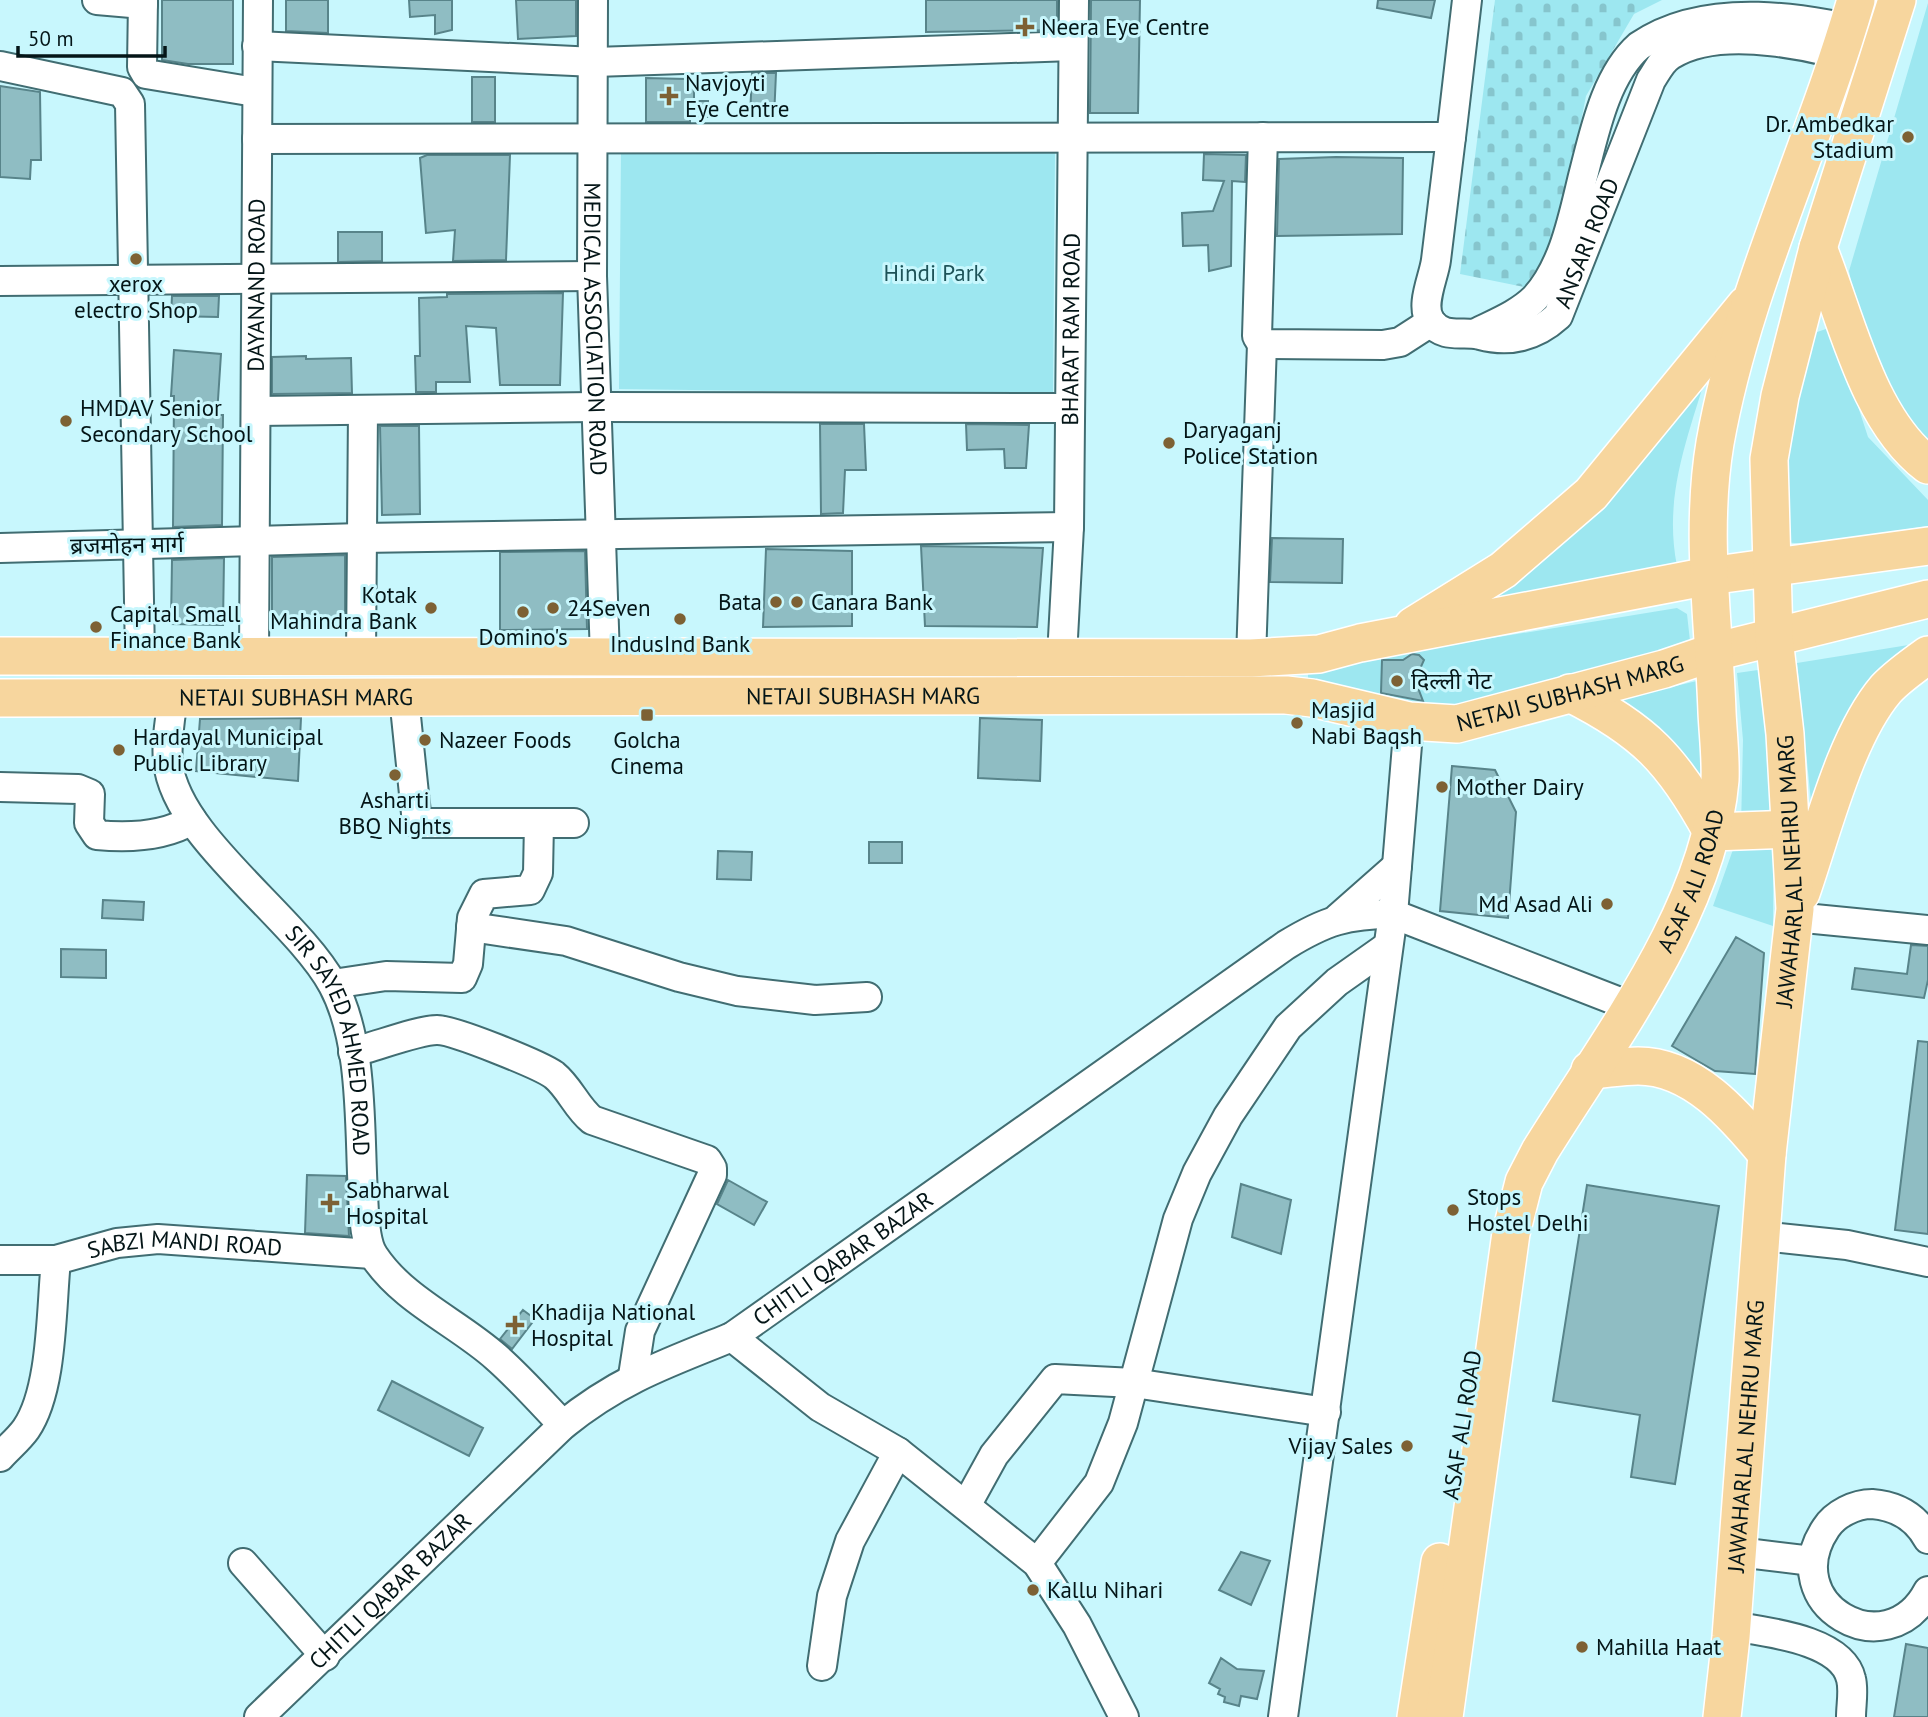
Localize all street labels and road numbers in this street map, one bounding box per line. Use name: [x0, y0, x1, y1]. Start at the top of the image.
street label: ANSARI ROAD: [1548, 173, 1625, 312]
street label: MEDICAL ASSOCIATION ROAD: [578, 182, 614, 476]
street label: DAYANAND ROAD: [241, 198, 271, 372]
street label: BHARAT RAM ROAD: [1055, 233, 1086, 426]
street label: ब्रजमोहन मार्ग: [70, 529, 185, 560]
street label: NETAJI SUBHASH MARG: [1453, 648, 1687, 738]
street label: NETAJI SUBHASH MARG: [746, 681, 980, 710]
street label: NETAJI SUBHASH MARG: [179, 682, 413, 712]
street label: JAWAHARLAL NEHRU MARG: [1769, 734, 1809, 1010]
street label: ASAF ALI ROAD: [1650, 807, 1730, 957]
street label: SIR SAYED AHMED ROAD: [279, 919, 376, 1156]
street label: CHITLI QABAR BAZAR: [747, 1184, 938, 1332]
street label: SABZI MANDI ROAD: [84, 1224, 283, 1265]
street label: JAWAHARLAL NEHRU MARG: [1721, 1299, 1770, 1574]
street label: ASAF ALI ROAD: [1435, 1348, 1488, 1502]
street label: CHITLI QABAR BAZAR: [303, 1506, 477, 1675]

